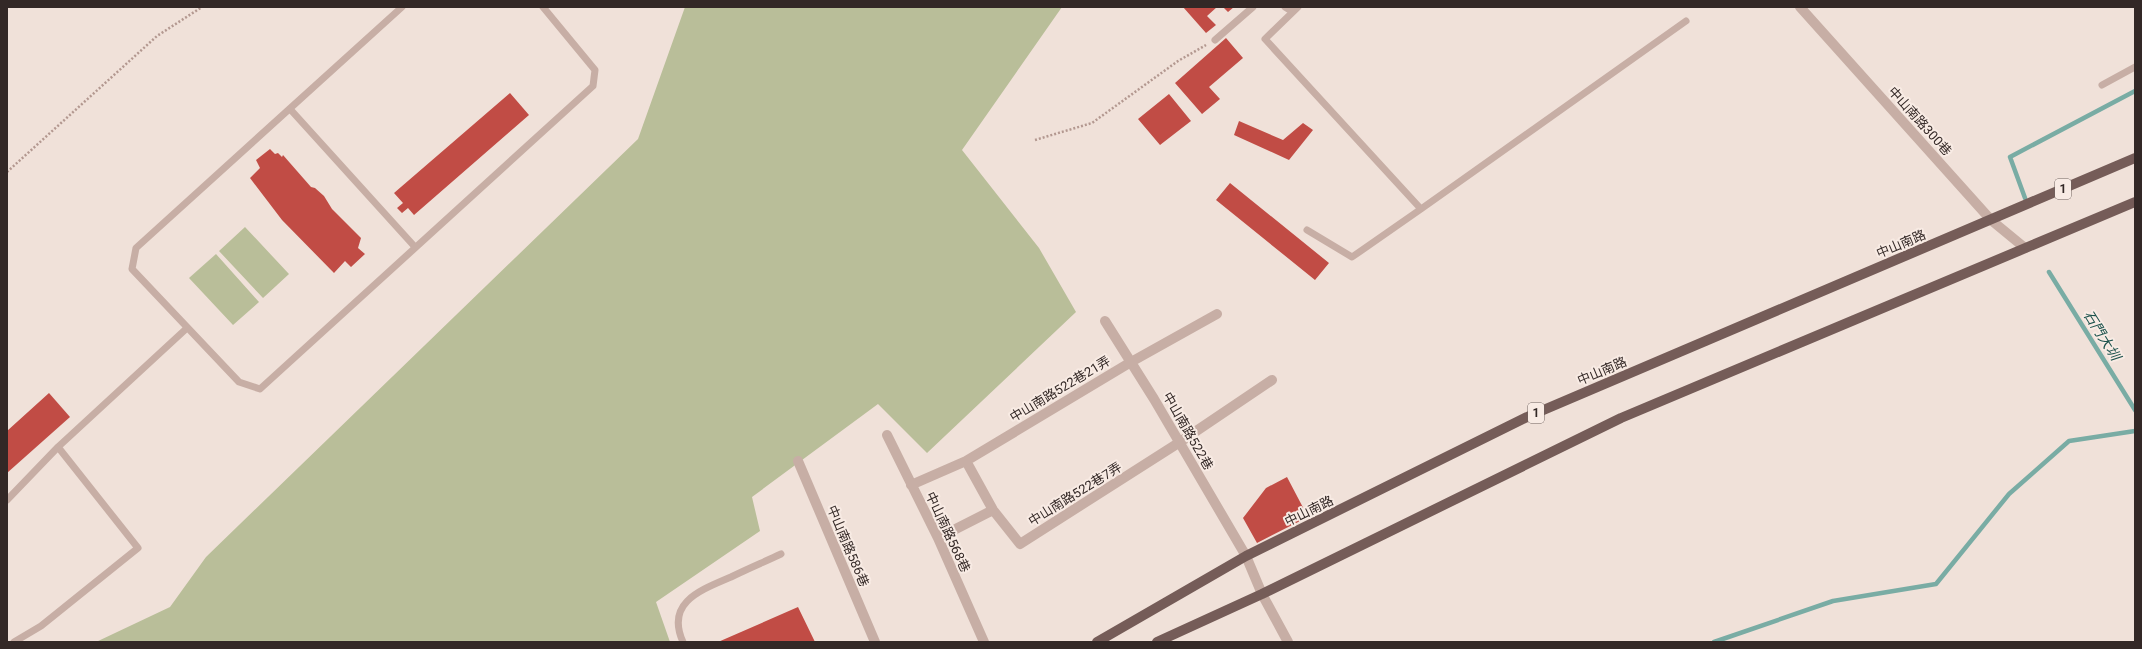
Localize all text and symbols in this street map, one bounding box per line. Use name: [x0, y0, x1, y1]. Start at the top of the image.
street label: 中山南路300巷: [1885, 84, 1955, 158]
road number: 1: [2055, 179, 2071, 199]
street label: 中山南路: [1874, 227, 1928, 261]
water label: 石門大圳: [2080, 307, 2125, 365]
street label: 中山南路522巷21弄: [1007, 353, 1113, 425]
street label: 中山南路: [1575, 354, 1629, 388]
street label: 中山南路522巷: [1160, 390, 1216, 472]
road number: 1: [1528, 403, 1544, 423]
street label: 中山南路522巷7弄: [1026, 459, 1124, 529]
street label: 中山南路568巷: [923, 489, 973, 575]
street label: 中山南路: [1282, 493, 1336, 529]
street label: 中山南路586巷: [824, 503, 872, 589]

